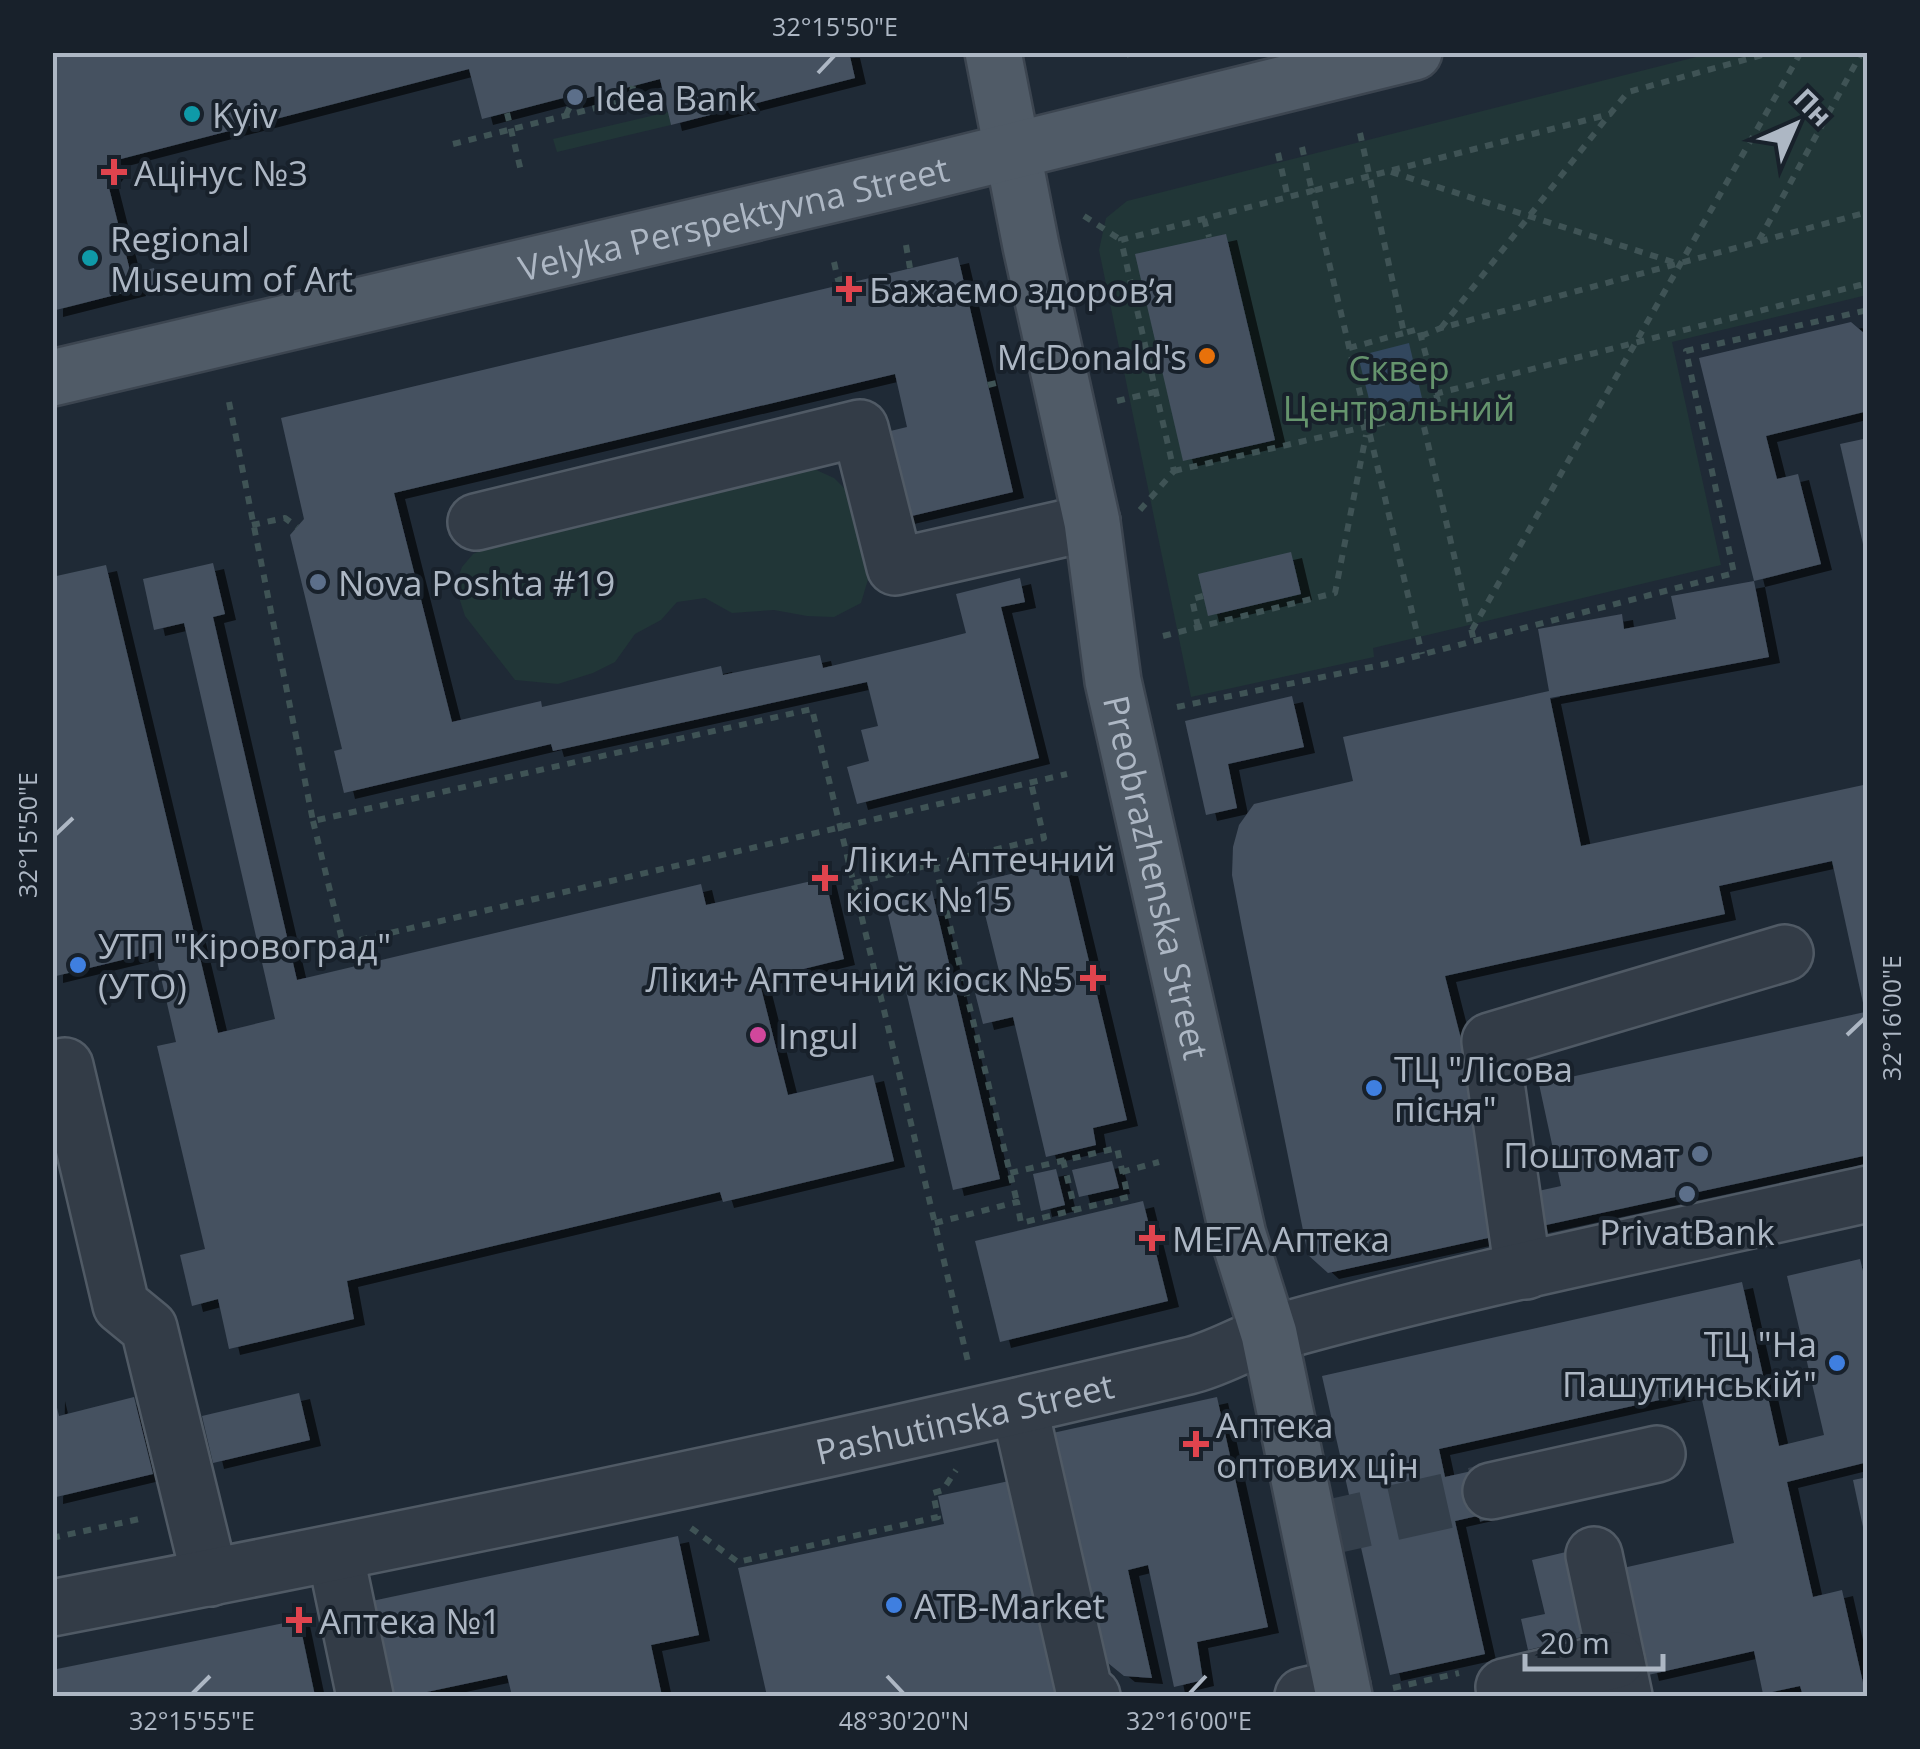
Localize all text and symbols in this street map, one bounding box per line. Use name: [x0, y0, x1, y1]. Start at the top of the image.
text: 32°15'50"E: [772, 9, 898, 43]
place label: Idea Bank: [595, 74, 757, 121]
north arrow: [1745, 75, 1845, 175]
text: Пн: [1786, 79, 1841, 134]
marker: Idea Bank: [564, 86, 586, 108]
place label: Kyiv: [212, 91, 278, 138]
marker: Kyiv: [181, 103, 203, 125]
street label: Velyka Perspektyvna Street: [514, 144, 953, 291]
place label: Ацінус №3: [134, 149, 308, 196]
marker: Ацінус №3: [103, 161, 125, 183]
place label: Regional Museum of Art: [110, 215, 353, 302]
marker: Regional Museum of Art: [79, 247, 101, 269]
place label: Бажаємо здоровʼя: [869, 266, 1174, 313]
marker: Бажаємо здоровʼя: [838, 278, 860, 300]
place label: McDonald's: [997, 333, 1187, 380]
park label: Сквер Центральний: [1283, 344, 1515, 431]
marker: McDonald's: [1196, 345, 1218, 367]
place label: Nova Poshta #19: [338, 559, 615, 606]
marker: Nova Poshta #19: [307, 571, 329, 593]
street label: Preobrazhenska Street: [1093, 691, 1221, 1064]
text: 32°15'50"E: [10, 772, 44, 898]
place label: Ліки+ Аптечний кіоск №15: [845, 835, 1116, 922]
marker: Ліки+ Аптечний кіоск №15: [814, 867, 836, 889]
place label: УТП "Кіровоград" (УТО): [98, 922, 391, 1009]
marker: УТП "Кіровоград" (УТО): [67, 954, 89, 976]
place label: Ліки+ Аптечний кіоск №5: [646, 955, 1073, 1002]
text: 32°16'00"E: [1874, 955, 1908, 1081]
marker: Ліки+ Аптечний кіоск №5: [1082, 967, 1104, 989]
place label: Ingul: [778, 1012, 859, 1059]
marker: Ingul: [747, 1024, 769, 1046]
place label: ТЦ "Лісова пісня": [1394, 1045, 1573, 1132]
marker: ТЦ "Лісова пісня": [1363, 1077, 1385, 1099]
place label: Поштомат: [1503, 1131, 1680, 1178]
marker: Поштомат: [1689, 1143, 1711, 1165]
marker: PrivatBank: [1676, 1183, 1698, 1205]
place label: PrivatBank: [1599, 1208, 1775, 1255]
place label: МЕГА Аптека: [1172, 1215, 1390, 1262]
marker: МЕГА Аптека: [1141, 1227, 1163, 1249]
place label: ТЦ "На Пашутинській": [1562, 1320, 1817, 1407]
marker: ТЦ "На Пашутинській": [1826, 1352, 1848, 1374]
street label: Pashutinska Street: [811, 1361, 1118, 1474]
place label: Аптека оптових цін: [1216, 1401, 1419, 1488]
marker: Аптека оптових цін: [1185, 1433, 1207, 1455]
place label: ATB-Market: [914, 1582, 1105, 1629]
marker: ATB-Market: [883, 1594, 905, 1616]
place label: Аптека №1: [319, 1597, 501, 1644]
marker: Аптека №1: [288, 1609, 310, 1631]
scale bar: [1525, 1609, 1662, 1671]
text: 20 m: [1540, 1622, 1610, 1663]
text: 32°15'55"E: [129, 1703, 255, 1737]
text: 48°30'20"N: [839, 1703, 969, 1737]
text: 32°16'00"E: [1126, 1703, 1252, 1737]

